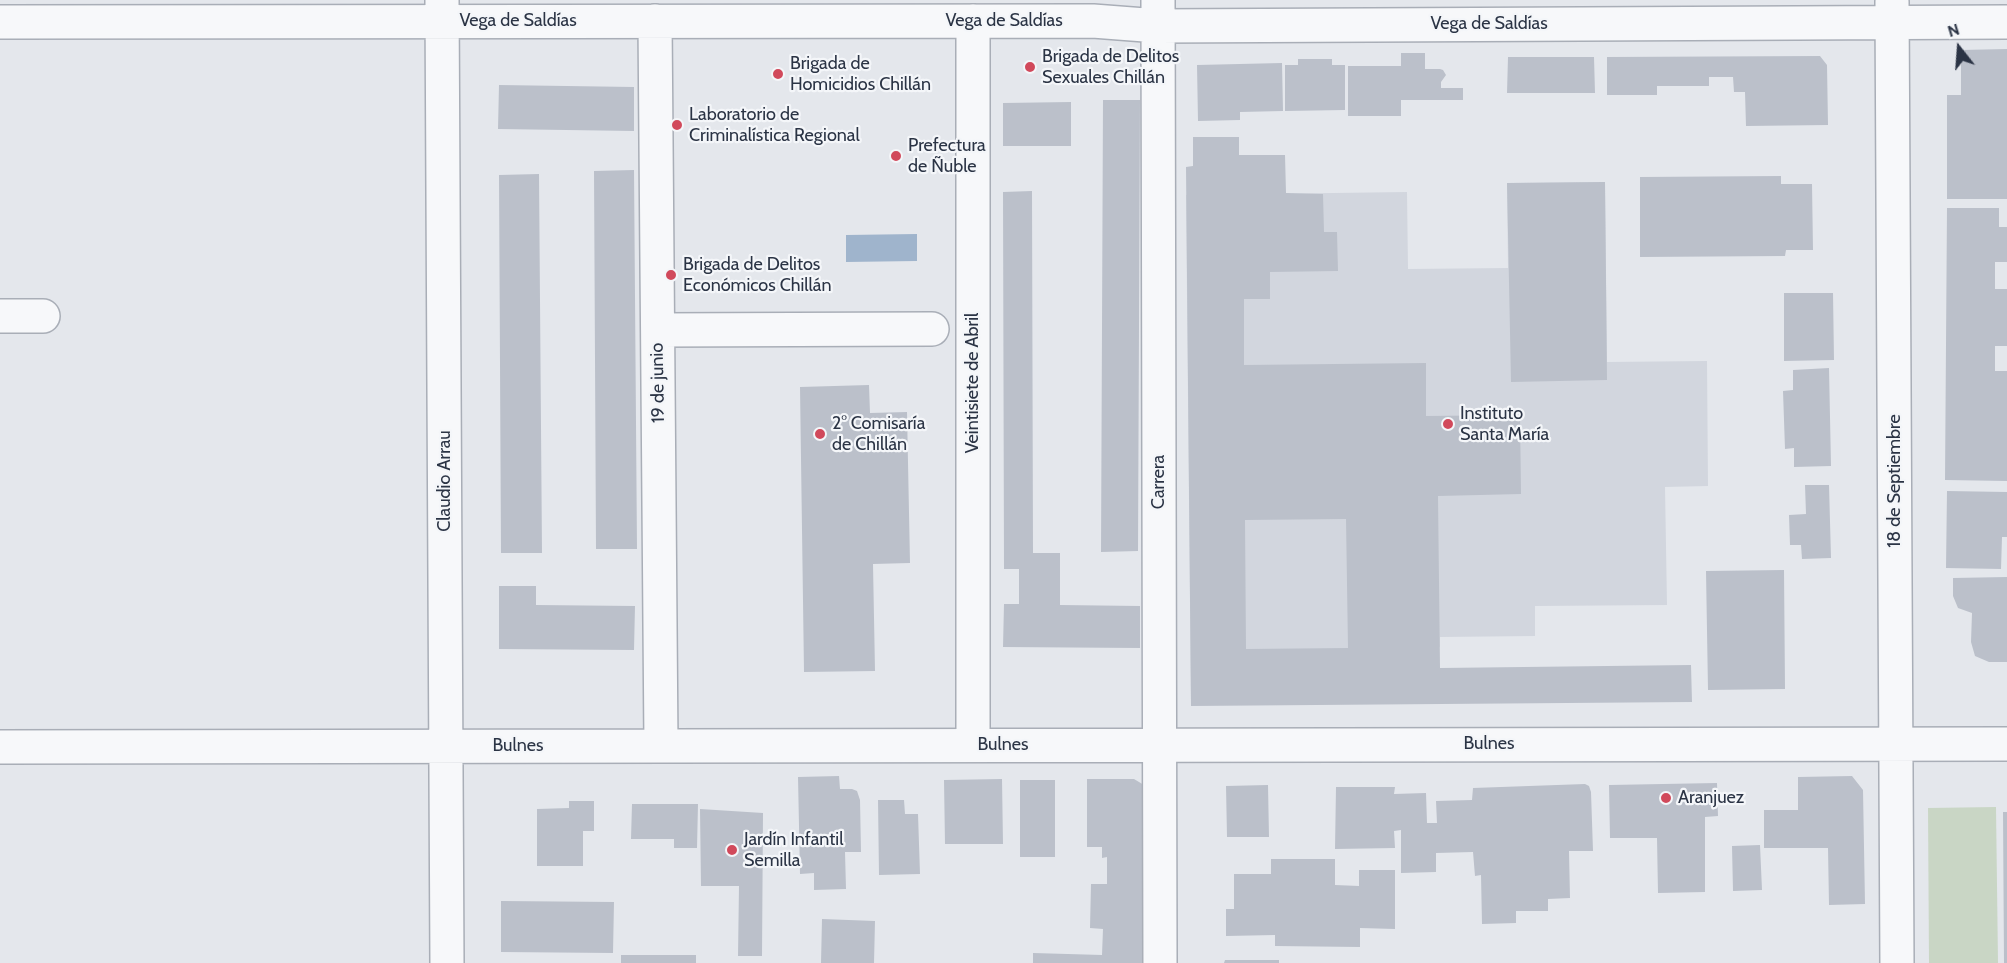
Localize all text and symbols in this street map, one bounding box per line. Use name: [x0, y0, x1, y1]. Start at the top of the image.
street label: Vega de Saldías: [459, 10, 577, 32]
street label: Vega de Saldías: [945, 10, 1063, 32]
street label: Vega de Saldías: [1430, 13, 1548, 35]
north arrow: [1929, 18, 1989, 78]
text: N: [1945, 20, 1962, 41]
place label: Brigada de Delitos Sexuales Chillán: [1042, 46, 1179, 88]
place label: Brigada de Homicidios Chillán: [790, 53, 931, 96]
marker: Brigada de Delitos Sexuales Chillán: [1023, 60, 1037, 74]
marker: Brigada de Homicidios Chillán: [771, 67, 785, 81]
place label: Laboratorio de Criminalística Regional: [689, 104, 860, 146]
marker: Laboratorio de Criminalística Regional: [670, 118, 684, 132]
place label: Prefectura de Ñuble: [908, 135, 986, 178]
marker: Prefectura de Ñuble: [889, 149, 903, 163]
place label: Brigada de Delitos Económicos Chillán: [683, 254, 831, 296]
marker: Brigada de Delitos Económicos Chillán: [664, 268, 678, 282]
street label: Veintisiete de Abril: [962, 313, 984, 453]
street label: 19 de junio: [646, 343, 670, 423]
place label: Instituto Santa María: [1460, 403, 1549, 446]
place label: 2° Comisaría de Chillán: [832, 413, 925, 456]
street label: 18 de Septiembre: [1884, 414, 1906, 548]
marker: Instituto Santa María: [1441, 417, 1455, 431]
marker: 2° Comisaría de Chillán: [813, 427, 827, 441]
street label: Claudio Arrau: [434, 430, 456, 532]
street label: Carrera: [1148, 455, 1170, 509]
street label: Bulnes: [1463, 733, 1515, 755]
street label: Bulnes: [977, 734, 1029, 756]
street label: Bulnes: [492, 735, 544, 757]
place label: Aranjuez: [1678, 787, 1744, 809]
marker: Aranjuez: [1659, 791, 1673, 805]
place label: Jardín Infantil Semilla: [744, 829, 843, 872]
marker: Jardín Infantil Semilla: [725, 843, 739, 857]

